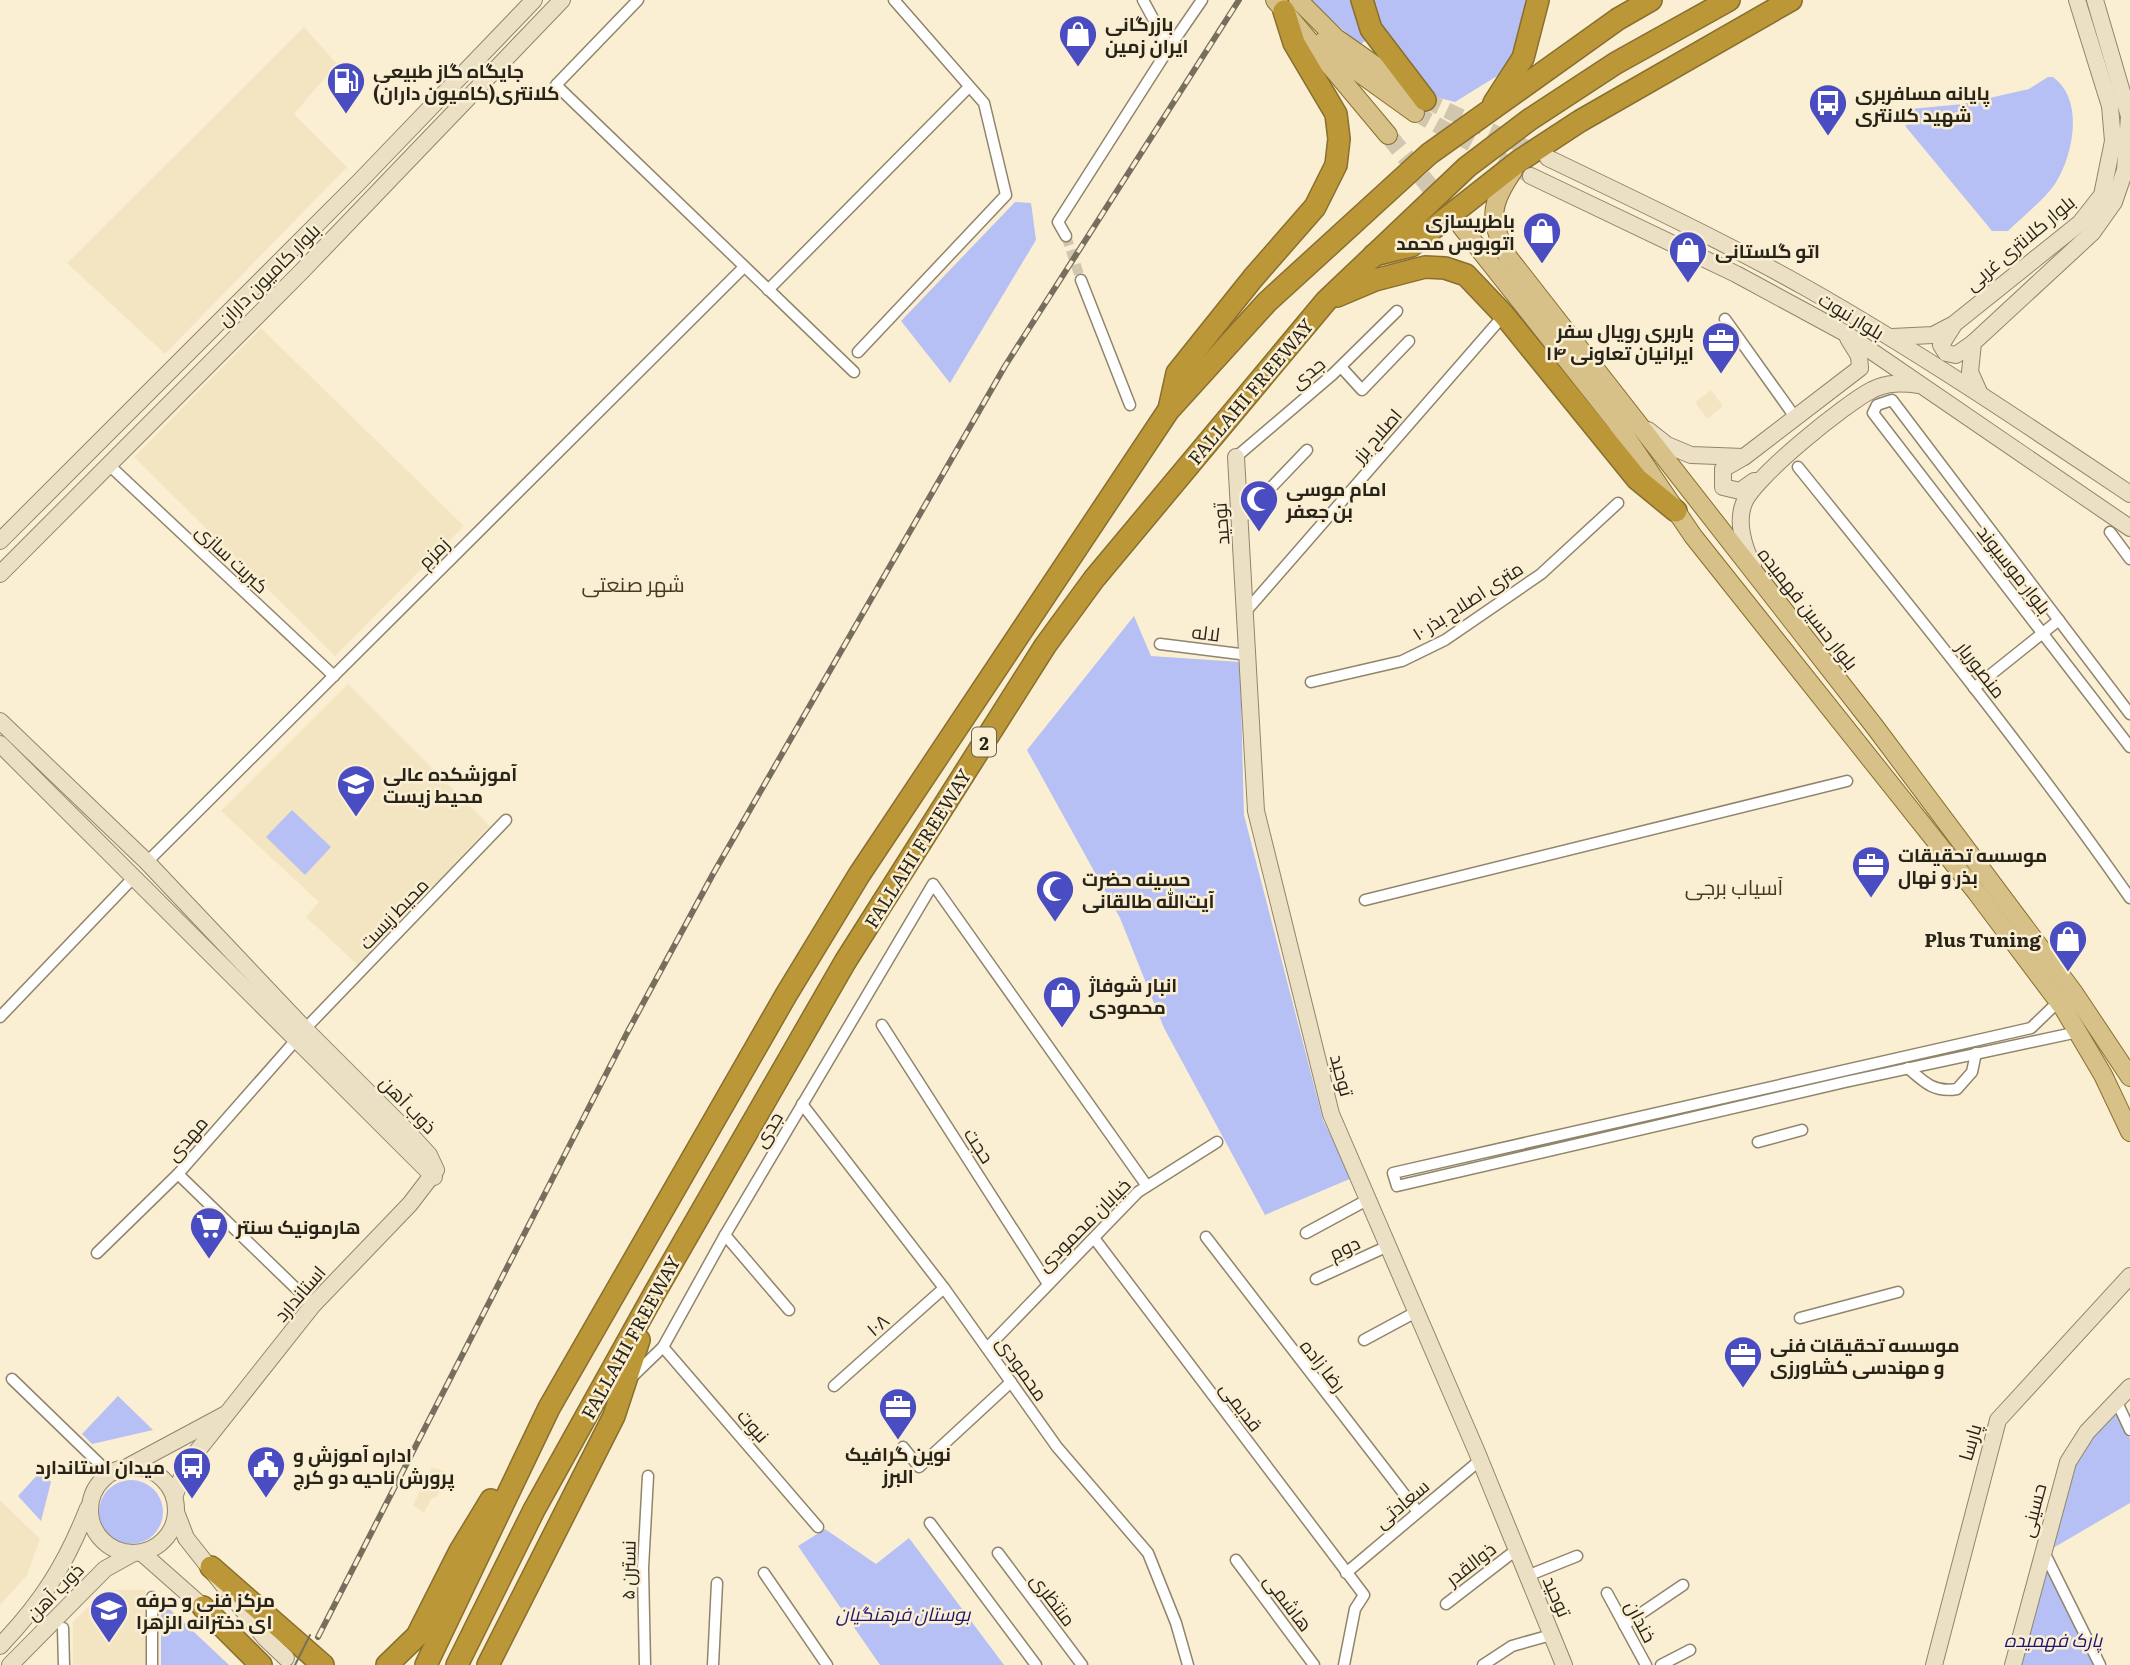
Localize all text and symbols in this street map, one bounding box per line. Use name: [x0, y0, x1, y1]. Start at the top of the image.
place label: بازرگانی ایران زمین: [1105, 9, 1188, 59]
shop icon: بازرگانی ایران زمین: [1057, 13, 1099, 68]
place label: جایگاه گاز طبیعی کلانتری(کامیون داران): [373, 56, 560, 106]
fuel station icon: جایگاه گاز طبیعی کلانتری(کامیون داران): [325, 60, 367, 115]
place label: پایانه مسافربری شهید کلانتری: [1855, 78, 1990, 128]
bus stop icon: پایانه مسافربری شهید کلانتری: [1807, 82, 1849, 137]
street label: بلوار کلانتری غربی: [1958, 187, 2080, 297]
place label: باطریسازی اتوبوس محمد: [1396, 206, 1515, 256]
shop icon: باطریسازی اتوبوس محمد: [1521, 210, 1563, 265]
street label: بلوار کامیون داران: [210, 216, 326, 332]
shop icon: اتو گلستانی: [1667, 229, 1709, 284]
place label: اتو گلستانی: [1715, 236, 1820, 264]
street label: بلوار نبوت: [1814, 284, 1890, 346]
street label: FALLAHI FREEWAY: [1180, 311, 1320, 470]
place label: باربری رویال سفر ایرانیان تعاونی ۱۴: [1546, 316, 1694, 366]
office icon: باربری رویال سفر ایرانیان تعاونی ۱۴: [1700, 320, 1742, 375]
street label: جدی: [1284, 349, 1330, 395]
street label: اصلاح بزر: [1344, 402, 1408, 470]
place label: امام موسی بن جعفر: [1285, 474, 1387, 524]
mosque icon: امام موسی بن جعفر: [1238, 478, 1280, 533]
street label: توحید: [1205, 502, 1235, 546]
street label: کبریت سازی: [190, 517, 276, 599]
street label: بلوار موسیوند: [1971, 518, 2059, 620]
street label: زمزم: [411, 530, 456, 575]
street label: بلوار حسین فهمیده: [1752, 541, 1866, 675]
street label: ۱۰ متری اصلاح بذر: [1406, 554, 1529, 647]
district label: شهر صنعتی: [581, 567, 685, 598]
street label: لاله: [1190, 616, 1222, 648]
street label: منصوریار: [1950, 634, 2013, 703]
road number: 2: [972, 728, 996, 756]
place label: آموزشکده عالی محیط زیست: [383, 759, 517, 809]
street label: FALLAHI FREEWAY: [857, 762, 978, 933]
school or university icon: آموزشکده عالی محیط زیست: [335, 763, 377, 818]
place label: موسسه تحقیقات بذر و نهال: [1898, 840, 2047, 890]
office icon: موسسه تحقیقات بذر و نهال: [1850, 844, 1892, 899]
place label: حسینه حضرت آیت‌الله طالقانی: [1082, 864, 1215, 914]
mosque icon: حسینه حضرت آیت‌الله طالقانی: [1034, 868, 1076, 923]
district label: آسیاب برجی: [1685, 870, 1783, 901]
street label: محیط زیست: [352, 871, 434, 955]
shop icon: Plus Tuning: [2047, 918, 2089, 973]
place label: Plus Tuning: [1924, 925, 2041, 953]
place label: انبار شوفاژ محمودی: [1088, 970, 1177, 1020]
shop icon: انبار شوفاژ محمودی: [1041, 974, 1083, 1029]
street label: توحید: [1324, 1051, 1362, 1099]
street label: ذوب آهن: [374, 1068, 444, 1140]
street label: جدی: [745, 1106, 789, 1152]
street label: مهدی: [158, 1109, 214, 1167]
street label: حجت: [958, 1122, 1002, 1168]
street label: خیابان محمودی: [1030, 1171, 1136, 1277]
supermarket icon: هارمونیک سنتر: [188, 1205, 230, 1260]
place label: هارمونیک سنتر: [235, 1212, 361, 1240]
street label: دوم: [1324, 1228, 1365, 1267]
street label: FALLAHI FREEWAY: [573, 1250, 687, 1424]
street label: استاندارد: [267, 1259, 331, 1327]
street label: ۱۰۸: [859, 1306, 895, 1342]
street label: محمودی: [990, 1330, 1056, 1406]
place label: موسسه تحقیقات فنی و مهندسی کشاورزی: [1770, 1330, 1959, 1380]
street label: رضا زاده: [1294, 1333, 1354, 1397]
office icon: موسسه تحقیقات فنی و مهندسی کشاورزی: [1722, 1334, 1764, 1389]
street label: قدیمی: [1214, 1375, 1270, 1437]
office icon: نوین گرافیک البرز: [877, 1386, 919, 1441]
street label: نبوت: [731, 1402, 777, 1448]
street label: پارسا: [1950, 1420, 1988, 1464]
place label: نوین گرافیک البرز: [845, 1439, 951, 1489]
place label: اداره آموزش و پرورش ناحیه دو کرج: [293, 1440, 454, 1491]
public building icon: اداره آموزش و پرورش ناحیه دو کرج: [245, 1444, 287, 1499]
bus stop icon: میدان استاندارد: [171, 1445, 213, 1500]
place label: میدان استاندارد: [36, 1452, 165, 1480]
street label: سعادتی: [1367, 1472, 1435, 1534]
street label: حسینی: [2011, 1480, 2053, 1540]
street label: ذوالقدر: [1438, 1534, 1501, 1592]
street label: نسترن ۵: [612, 1540, 642, 1600]
street label: ذوب آهن: [19, 1556, 89, 1626]
street label: منتظری: [1025, 1566, 1083, 1632]
street label: هاشمی: [1258, 1567, 1320, 1637]
street label: توحید: [1537, 1571, 1579, 1621]
place label: مرکز فنی و حرفه ای دخترانه الزهرا: [136, 1585, 275, 1635]
school or university icon: مرکز فنی و حرفه ای دخترانه الزهرا: [88, 1589, 130, 1644]
street label: خندان: [1619, 1595, 1665, 1647]
park label: بوستان فرهنگیان: [836, 1599, 971, 1627]
park label: پارک فهمیده: [2004, 1625, 2103, 1653]

